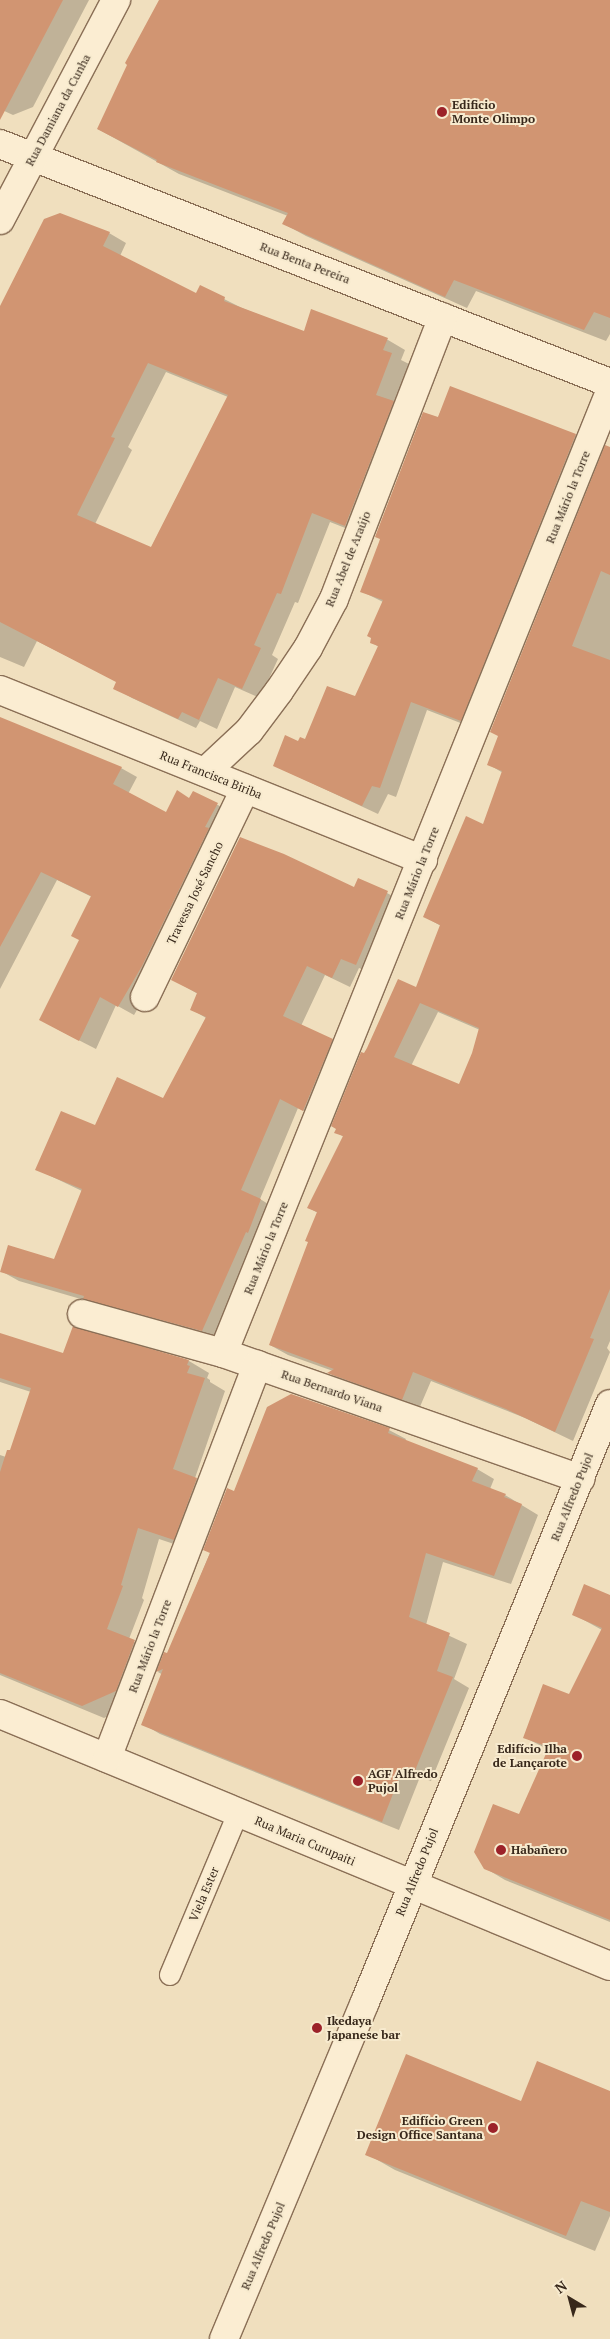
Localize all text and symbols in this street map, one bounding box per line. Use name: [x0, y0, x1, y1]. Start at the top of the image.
street label: Rua Damiana da Cunha: [22, 52, 94, 168]
place label: Edificio Monte Olimpo: [452, 98, 535, 126]
marker: Edificio Monte Olimpo: [436, 106, 448, 118]
street label: Rua Benta Pereira: [258, 239, 352, 287]
street label: Rua Mário la Torre: [543, 448, 593, 546]
street label: Rua Abel de Araújo: [322, 509, 374, 609]
street label: Rua Francisca Biriba: [158, 748, 264, 802]
street label: Rua Mário la Torre: [392, 824, 442, 922]
street label: Travessa José Sancho: [164, 839, 226, 947]
street label: Rua Mário la Torre: [241, 1199, 291, 1297]
street label: Rua Bernardo Viana: [279, 1367, 385, 1415]
street label: Rua Alfredo Pujol: [548, 1451, 596, 1543]
street label: Rua Mário la Torre: [126, 1597, 174, 1695]
place label: Edifício Ilha de Lançarote: [493, 1742, 567, 1770]
marker: Edifício Ilha de Lançarote: [571, 1750, 583, 1762]
place label: AGF Alfredo Pujol: [368, 1767, 438, 1795]
marker: AGF Alfredo Pujol: [352, 1775, 364, 1787]
street label: Rua Maria Curupaiti: [253, 1813, 357, 1869]
street label: Rua Alfredo Pujol: [393, 1826, 441, 1918]
place label: Habañero: [511, 1843, 567, 1857]
marker: Habañero: [495, 1844, 507, 1856]
street label: Viela Ester: [186, 1865, 222, 1923]
place label: Ikedaya Japanese bar: [327, 2014, 400, 2042]
marker: Ikedaya Japanese bar: [311, 2022, 323, 2034]
place label: Edifício Green Design Office Santana: [357, 2114, 483, 2142]
marker: Edifício Green Design Office Santana: [487, 2122, 499, 2134]
street label: Rua Alfredo Pujol: [238, 2200, 288, 2292]
north arrow: [545, 2274, 595, 2324]
text: N: [551, 2276, 571, 2297]

